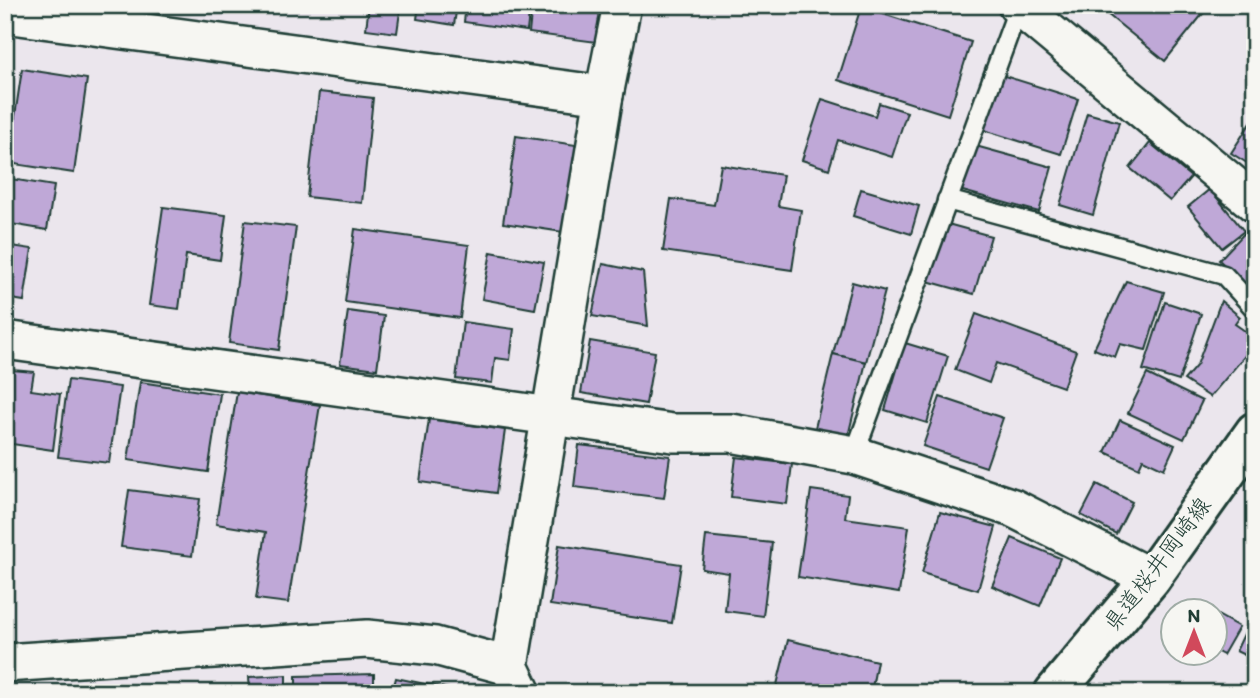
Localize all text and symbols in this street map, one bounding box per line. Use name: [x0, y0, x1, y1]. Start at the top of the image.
street label: 県道桜井岡崎線: [1097, 491, 1217, 637]
north arrow: [1158, 596, 1228, 666]
text: N: [1188, 604, 1200, 627]

